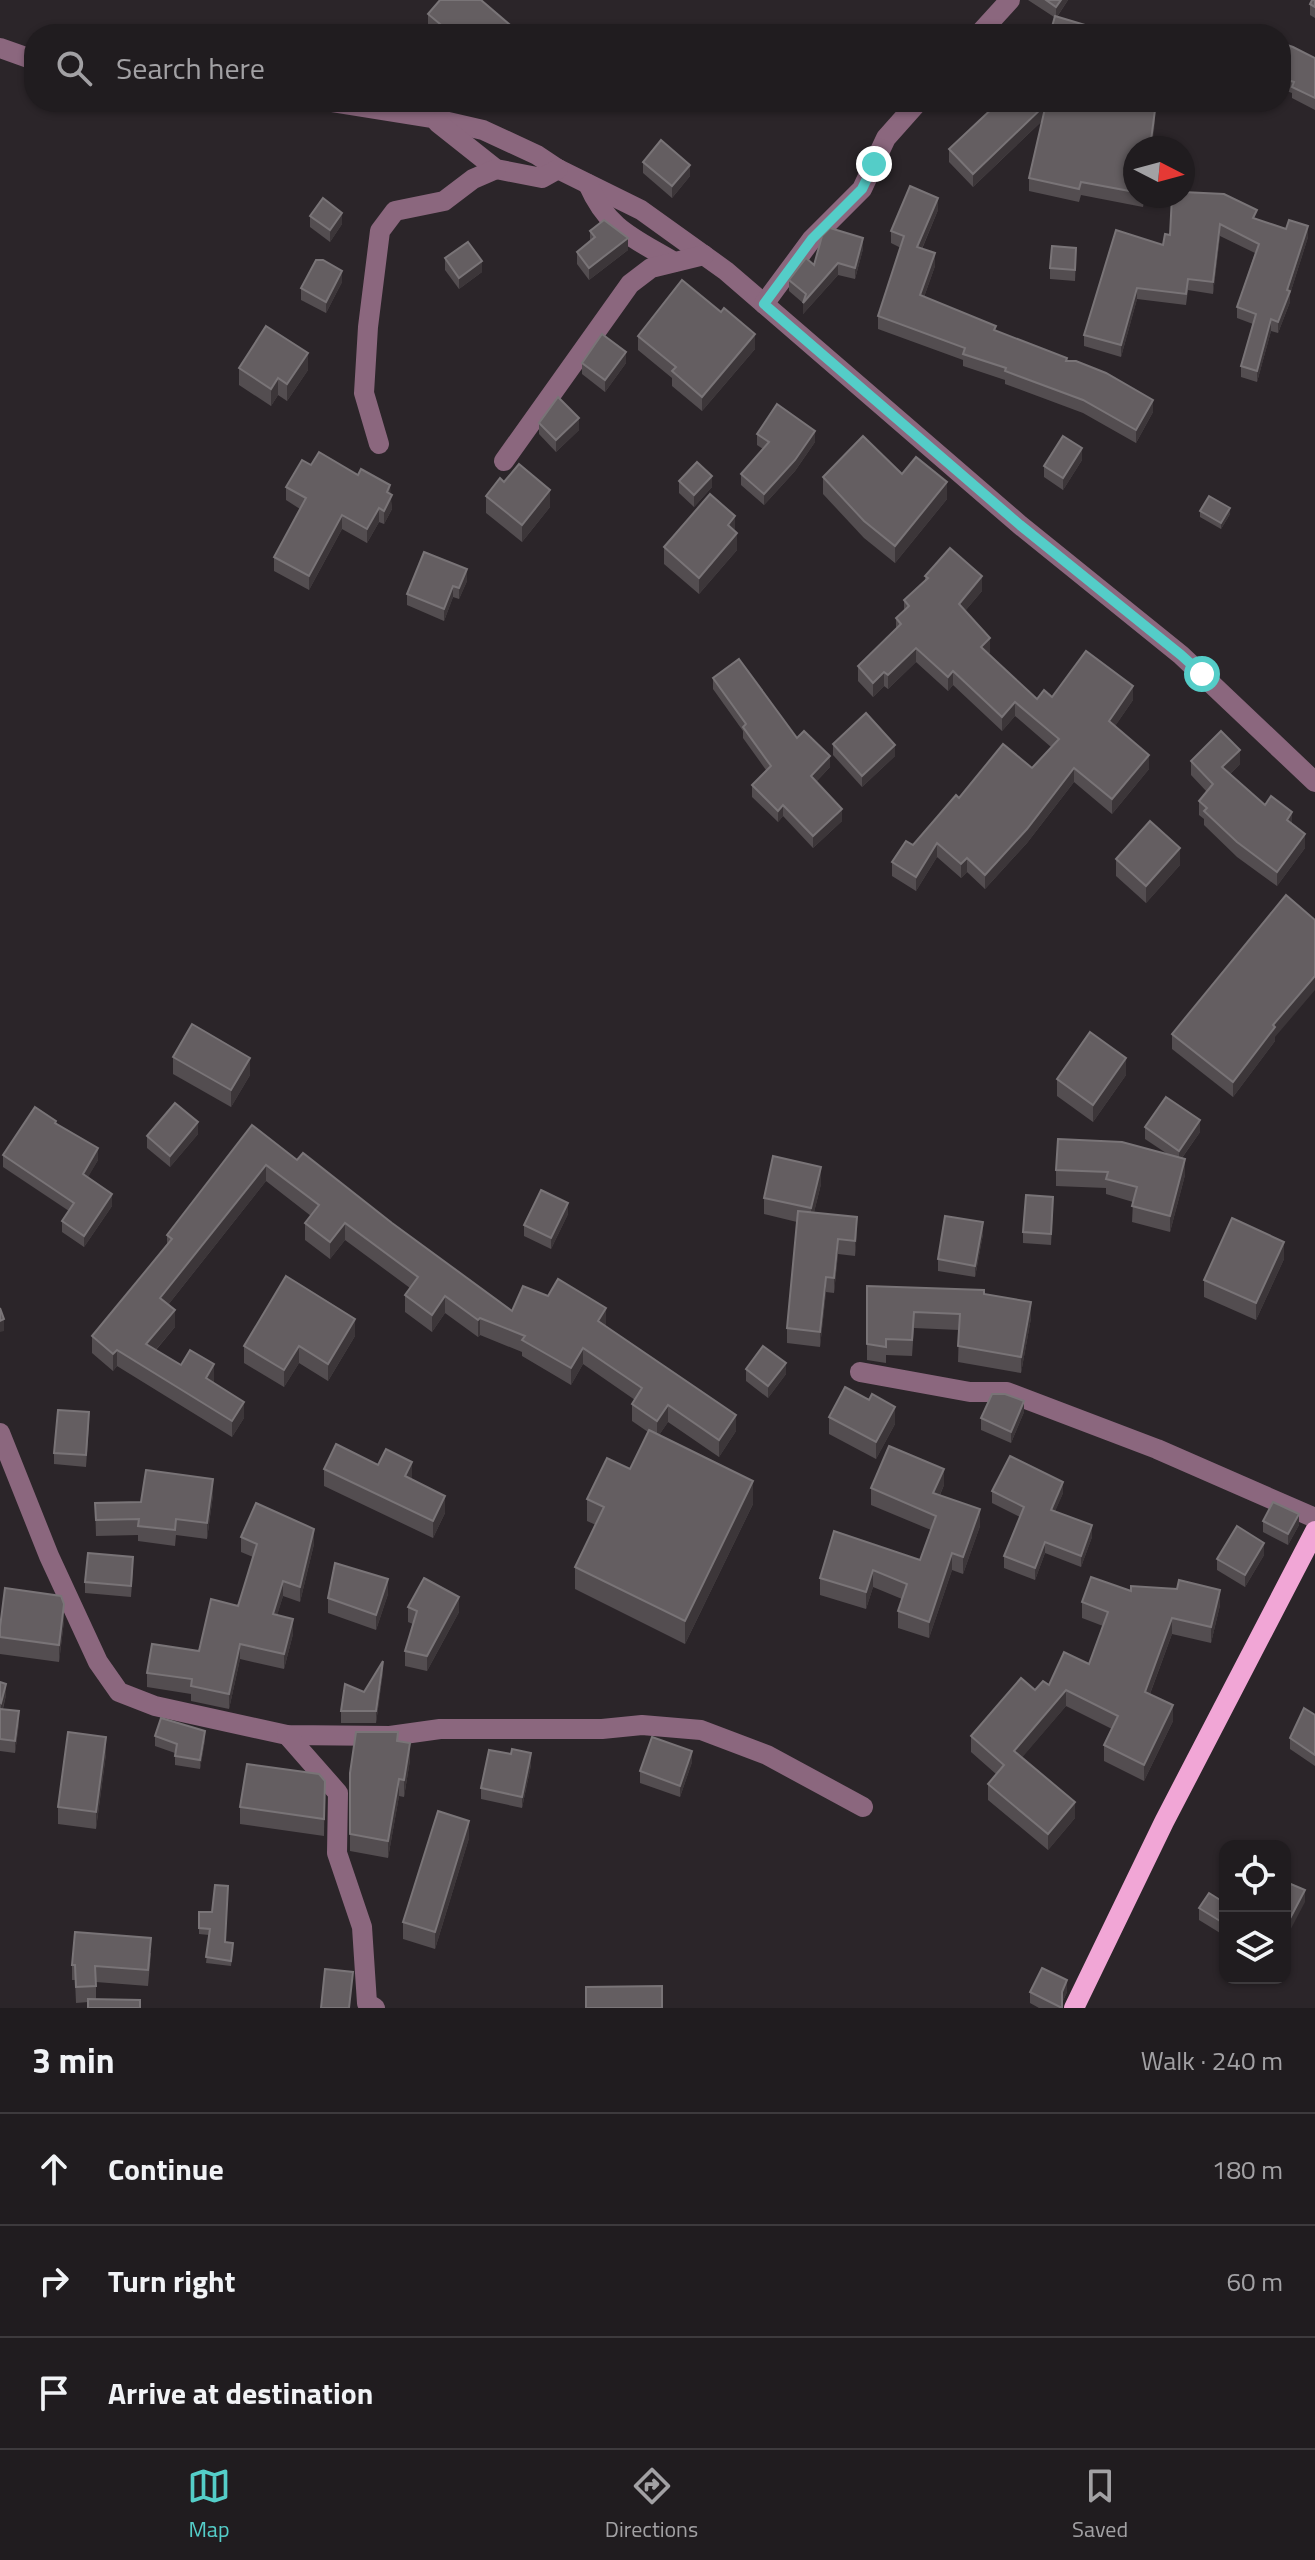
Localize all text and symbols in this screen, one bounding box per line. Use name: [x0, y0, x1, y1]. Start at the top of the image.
search box: [24, 24, 1291, 112]
text: Search here: [116, 45, 265, 91]
icon: search: [52, 46, 96, 90]
north arrow: [1123, 136, 1195, 208]
route end: [856, 146, 892, 182]
route start: [1184, 656, 1220, 692]
map controls: [1219, 1840, 1291, 1984]
button: locate: [1219, 1840, 1291, 1912]
button: layers: [1219, 1912, 1291, 1984]
text: 3 min: [32, 2034, 115, 2086]
text: Walk · 240 m: [1141, 2041, 1283, 2080]
text: Continue: [108, 2146, 224, 2192]
icon: ahead: [32, 2147, 76, 2191]
text: 180 m: [1212, 2150, 1283, 2189]
text: Turn right: [108, 2258, 236, 2304]
icon: right: [32, 2259, 76, 2303]
text: 60 m: [1226, 2262, 1283, 2301]
text: Arrive at destination: [108, 2370, 373, 2416]
icon: arrive: [32, 2371, 76, 2415]
tab: Map: [187, 2464, 231, 2546]
tab: Directions: [605, 2464, 698, 2546]
tab: Saved: [1072, 2464, 1128, 2546]

